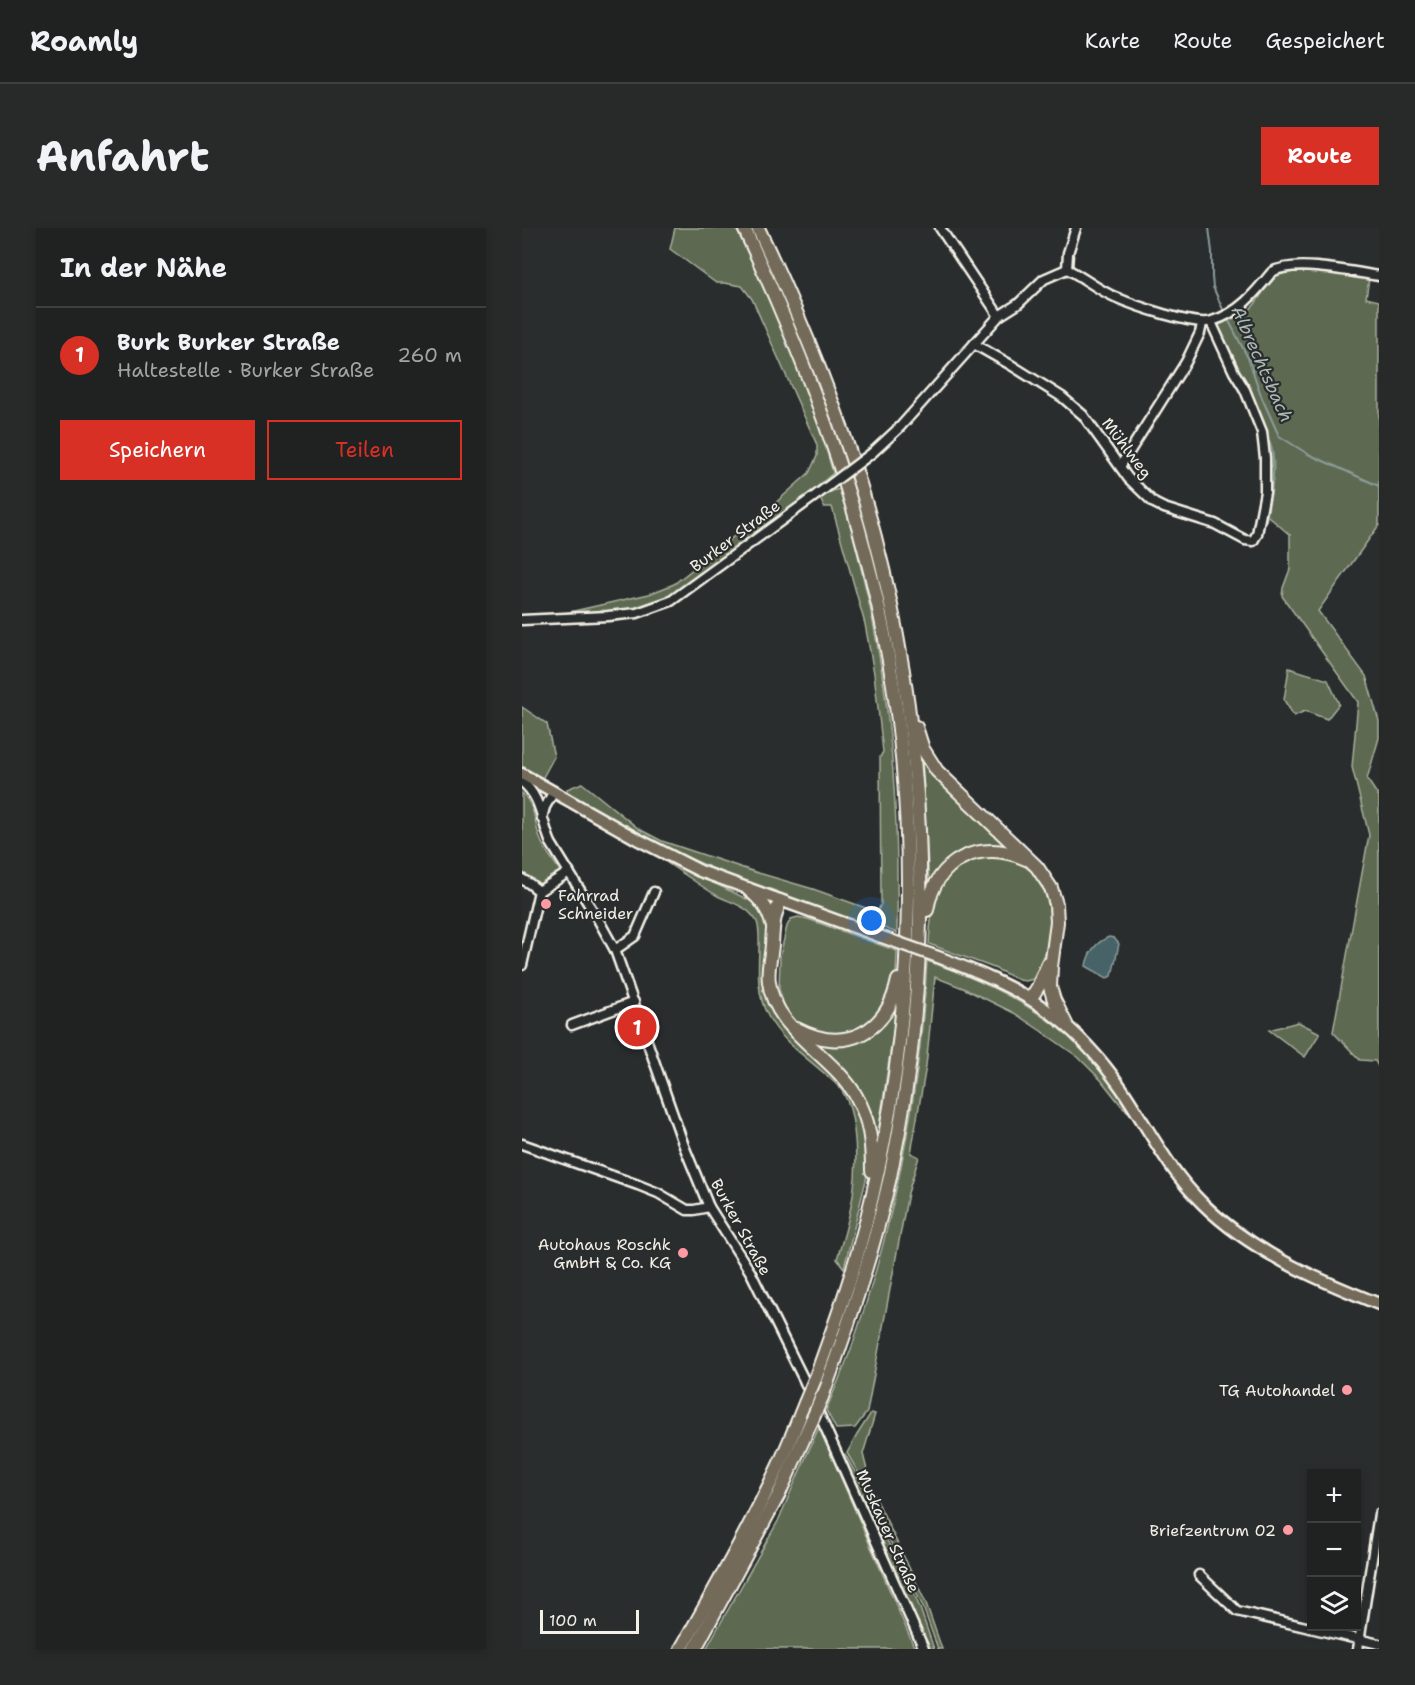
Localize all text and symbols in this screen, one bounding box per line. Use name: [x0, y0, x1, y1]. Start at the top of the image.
text: Roamly: [30, 22, 138, 60]
text: Karte: [1085, 27, 1140, 55]
text: Route: [1173, 27, 1232, 55]
text: Gespeichert: [1265, 27, 1385, 55]
button: Route: [1261, 127, 1379, 185]
text: Anfahrt: [36, 128, 209, 184]
text: In der Nähe: [60, 250, 227, 285]
water label: Albrechtsbach: [1226, 302, 1298, 426]
text: Burk Burker Straße: [117, 328, 340, 357]
text: 1: [75, 342, 84, 368]
text: 260 m: [397, 342, 462, 368]
text: Haltestelle · Burker Straße: [117, 357, 374, 383]
street label: Mühlweg: [1097, 413, 1157, 483]
button: Speichern: [60, 420, 255, 480]
button: Teilen: [267, 420, 462, 480]
street label: Burker Straße: [686, 495, 784, 577]
place label: Fahrrad Schneider: [558, 885, 633, 924]
marker: Fahrrad Schneider: [539, 897, 553, 911]
your location: [857, 906, 886, 935]
pin: 1: [618, 1004, 656, 1050]
street label: Burker Straße: [706, 1175, 776, 1279]
place label: Autohaus Roschk GmbH & Co. KG: [538, 1234, 671, 1273]
marker: Autohaus Roschk GmbH & Co. KG: [676, 1246, 690, 1260]
place label: TG Autohandel: [1219, 1380, 1335, 1401]
marker: TG Autohandel: [1340, 1383, 1354, 1397]
street label: Muskauer Straße: [851, 1466, 925, 1596]
map controls: [1307, 1469, 1361, 1631]
button: +: [1307, 1469, 1361, 1523]
place label: Briefzentrum 02: [1150, 1520, 1276, 1541]
marker: Briefzentrum 02: [1281, 1523, 1295, 1537]
button: −: [1307, 1523, 1361, 1577]
button: layers: [1307, 1577, 1361, 1631]
scale bar: [540, 1607, 639, 1634]
text: 100 m: [549, 1610, 597, 1631]

